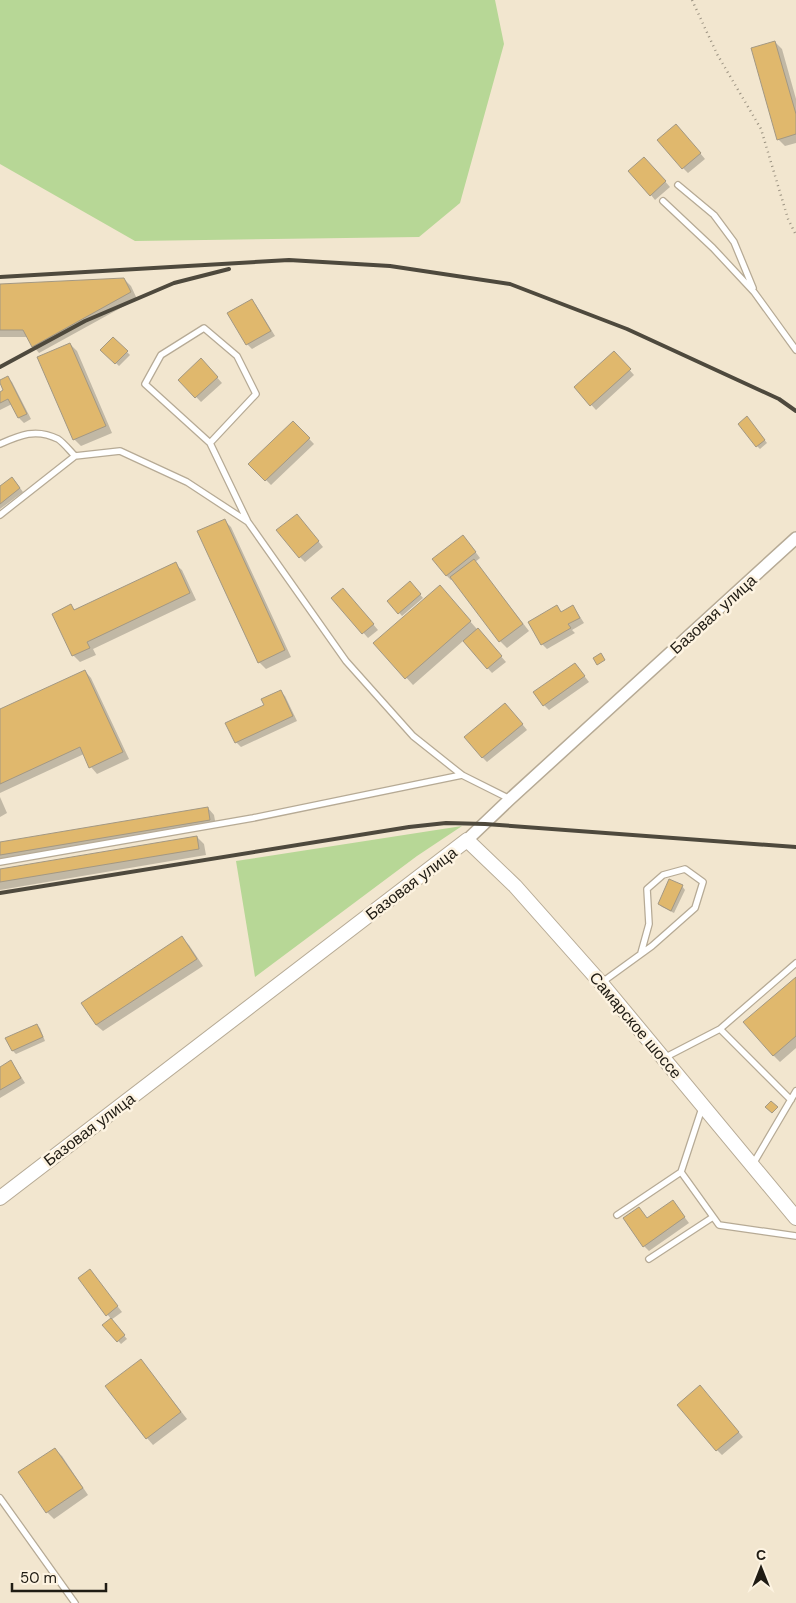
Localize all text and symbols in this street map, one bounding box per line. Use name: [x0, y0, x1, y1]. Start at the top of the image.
street label: Базовая улица: [666, 570, 761, 659]
street label: Базовая улица: [361, 842, 461, 925]
street label: Самарское шоссе: [585, 968, 687, 1083]
street label: Базовая улица: [39, 1088, 139, 1171]
north arrow: [736, 1543, 786, 1593]
text: С: [756, 1546, 766, 1564]
scale bar: [12, 1560, 106, 1592]
text: 50 m: [20, 1568, 57, 1588]

